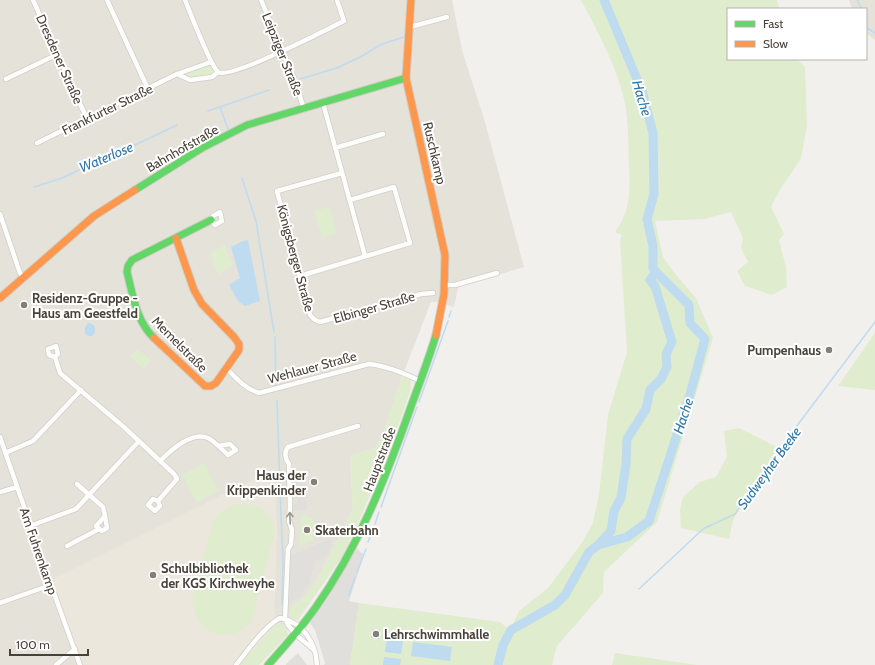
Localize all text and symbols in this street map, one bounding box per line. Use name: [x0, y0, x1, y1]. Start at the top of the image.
legend: [727, 8, 867, 60]
street label: Leipziger Straße: [259, 10, 307, 98]
street label: Dresdener Straße: [33, 12, 87, 107]
text: Fast: [763, 16, 783, 31]
text: Slow: [763, 36, 788, 51]
water label: Hache: [628, 78, 656, 119]
street label: Frankfurter Straße: [59, 80, 155, 138]
street label: Ruschkamp: [420, 120, 450, 186]
street label: Bahnhofstraße: [143, 121, 221, 175]
water label: Waterlose: [76, 137, 136, 176]
street label: Königsberger Straße: [274, 203, 318, 314]
street label: Elbinger Straße: [332, 288, 417, 326]
place label: Residenz-Gruppe - Haus am Geestfeld: [32, 290, 138, 321]
marker: Residenz-Gruppe - Haus am Geestfeld: [19, 300, 29, 310]
street label: Memelstraße: [149, 313, 211, 375]
place label: Pumpenhaus: [747, 342, 821, 358]
marker: Pumpenhaus: [824, 345, 834, 355]
street label: Wehlauer Straße: [266, 347, 359, 387]
water label: Hache: [669, 395, 697, 436]
water label: Sudweyher Beeke: [733, 423, 805, 513]
street label: Hauptstraße: [359, 424, 399, 493]
place label: Haus der Krippenkinder: [227, 467, 307, 498]
marker: Haus der Krippenkinder: [309, 477, 319, 487]
street label: Am Fuhrenkamp: [17, 505, 61, 597]
one-way arrow: [287, 512, 294, 525]
place label: Skaterbahn: [315, 522, 379, 538]
marker: Skaterbahn: [302, 525, 312, 535]
place label: Schulbibliothek der KGS Kirchweyhe: [161, 560, 275, 591]
marker: Schulbibliothek der KGS Kirchweyhe: [148, 570, 158, 580]
place label: Lehrschwimmhalle: [384, 626, 490, 642]
marker: Lehrschwimmhalle: [371, 629, 381, 639]
scale bar: [10, 631, 88, 657]
text: 100 m: [16, 637, 50, 652]

